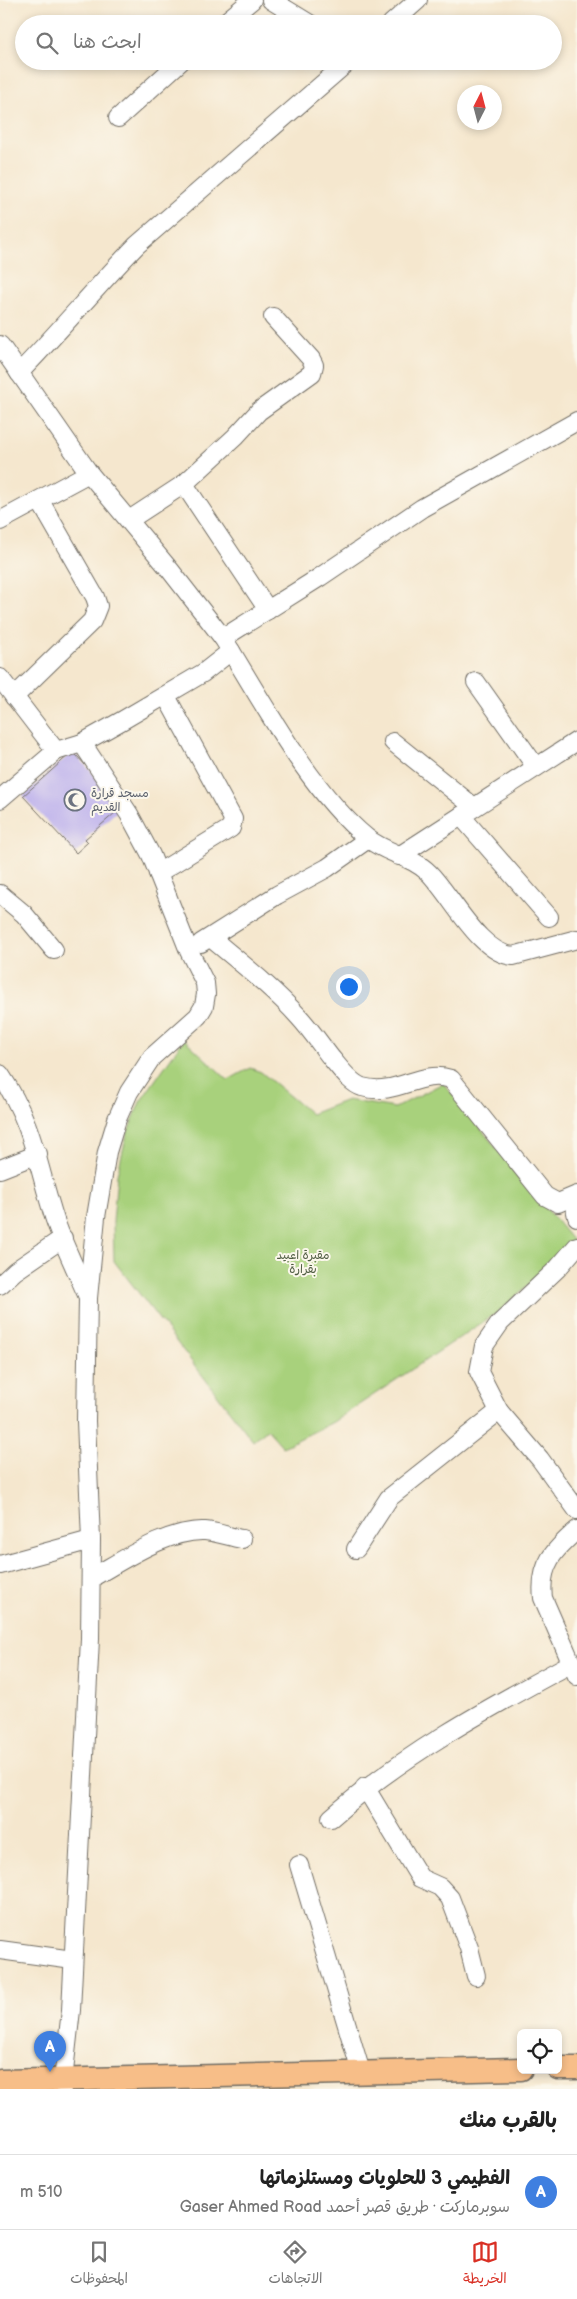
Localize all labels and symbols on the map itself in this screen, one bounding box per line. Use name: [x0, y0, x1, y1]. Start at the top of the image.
north arrow: [457, 85, 502, 130]
place label: مسجد قرارة القديم: [91, 786, 149, 816]
mosque icon: مسجد قرارة القديم: [63, 788, 87, 812]
your location: [336, 974, 362, 1000]
park label: مقبرة اعبيد بقرارة: [277, 1248, 329, 1277]
pin: A: [34, 2031, 66, 2072]

